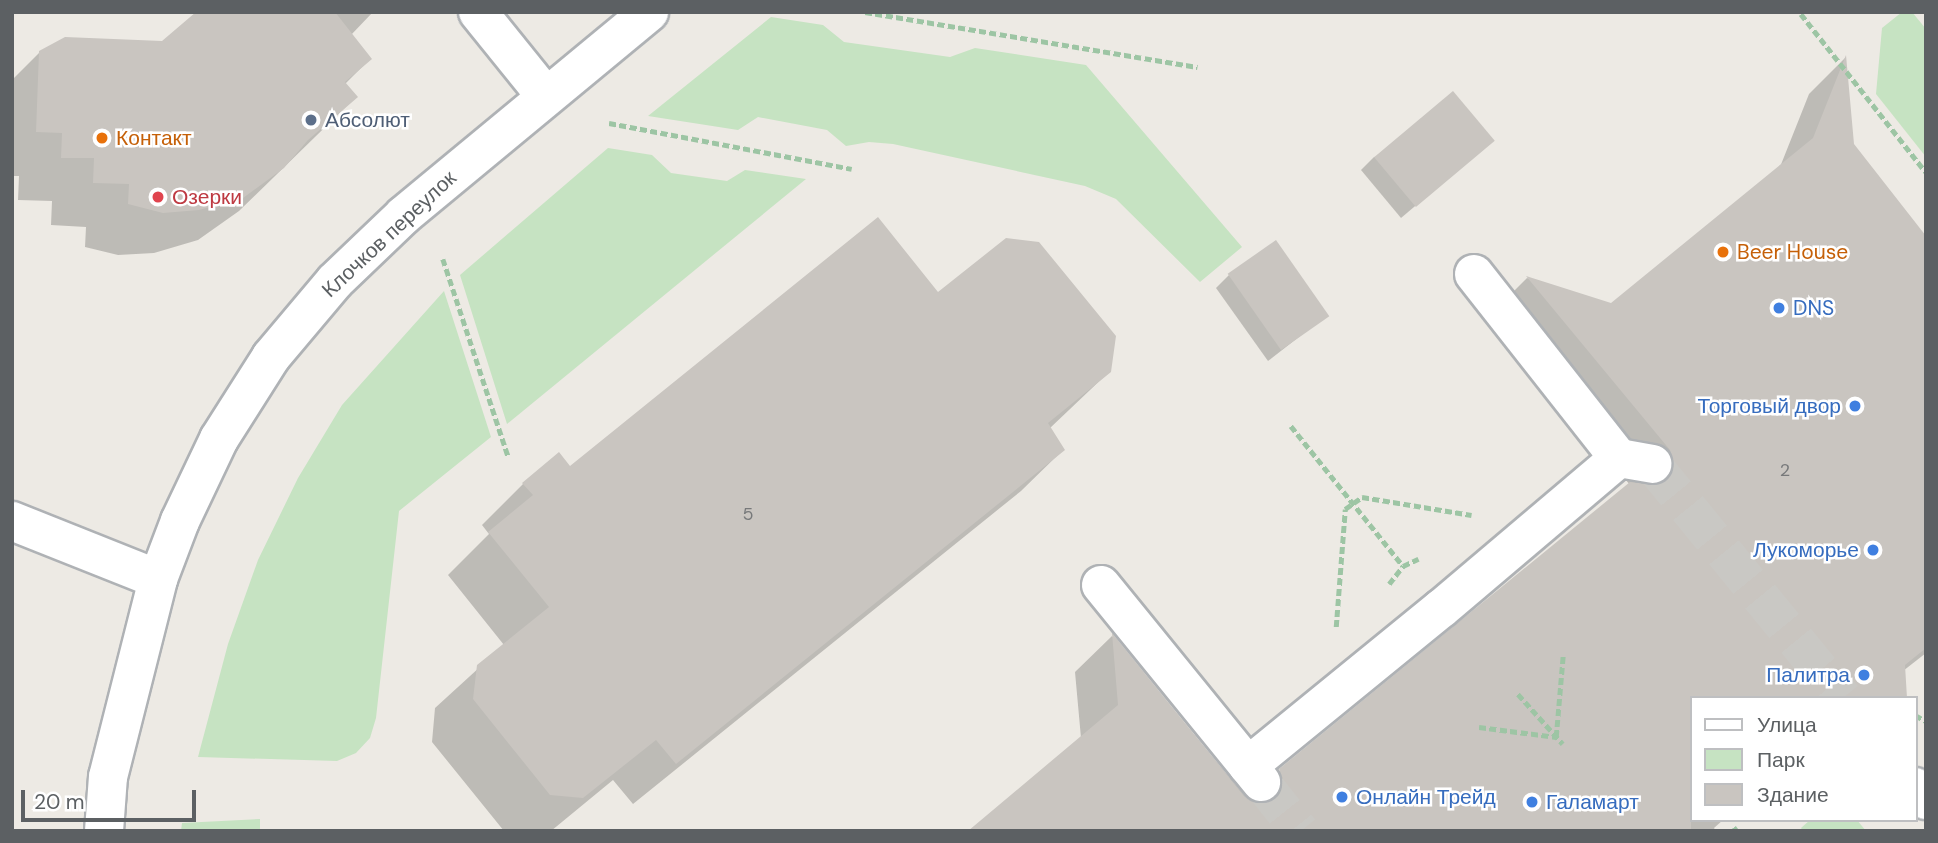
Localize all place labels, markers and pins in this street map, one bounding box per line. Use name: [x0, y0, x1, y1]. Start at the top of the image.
place label: Абсолют: [325, 107, 410, 133]
marker: Абсолют: [303, 112, 319, 128]
place label: Контакт: [116, 125, 192, 151]
marker: Контакт: [94, 130, 110, 146]
place label: Озерки: [172, 184, 242, 210]
marker: Озерки: [150, 189, 166, 205]
place label: Beer House: [1737, 239, 1848, 265]
marker: Beer House: [1715, 244, 1731, 260]
place label: DNS: [1793, 295, 1834, 321]
marker: DNS: [1771, 300, 1787, 316]
place label: Торговый двор: [1697, 393, 1841, 419]
marker: Торговый двор: [1847, 398, 1863, 414]
place label: Лукоморье: [1753, 537, 1859, 563]
marker: Лукоморье: [1865, 542, 1881, 558]
place label: Палитра: [1766, 662, 1850, 688]
marker: Палитра: [1856, 667, 1872, 683]
place label: Онлайн Трейд: [1356, 784, 1496, 810]
marker: Онлайн Трейд: [1334, 789, 1350, 805]
place label: Галамарт: [1546, 789, 1639, 815]
marker: Галамарт: [1524, 794, 1540, 810]

